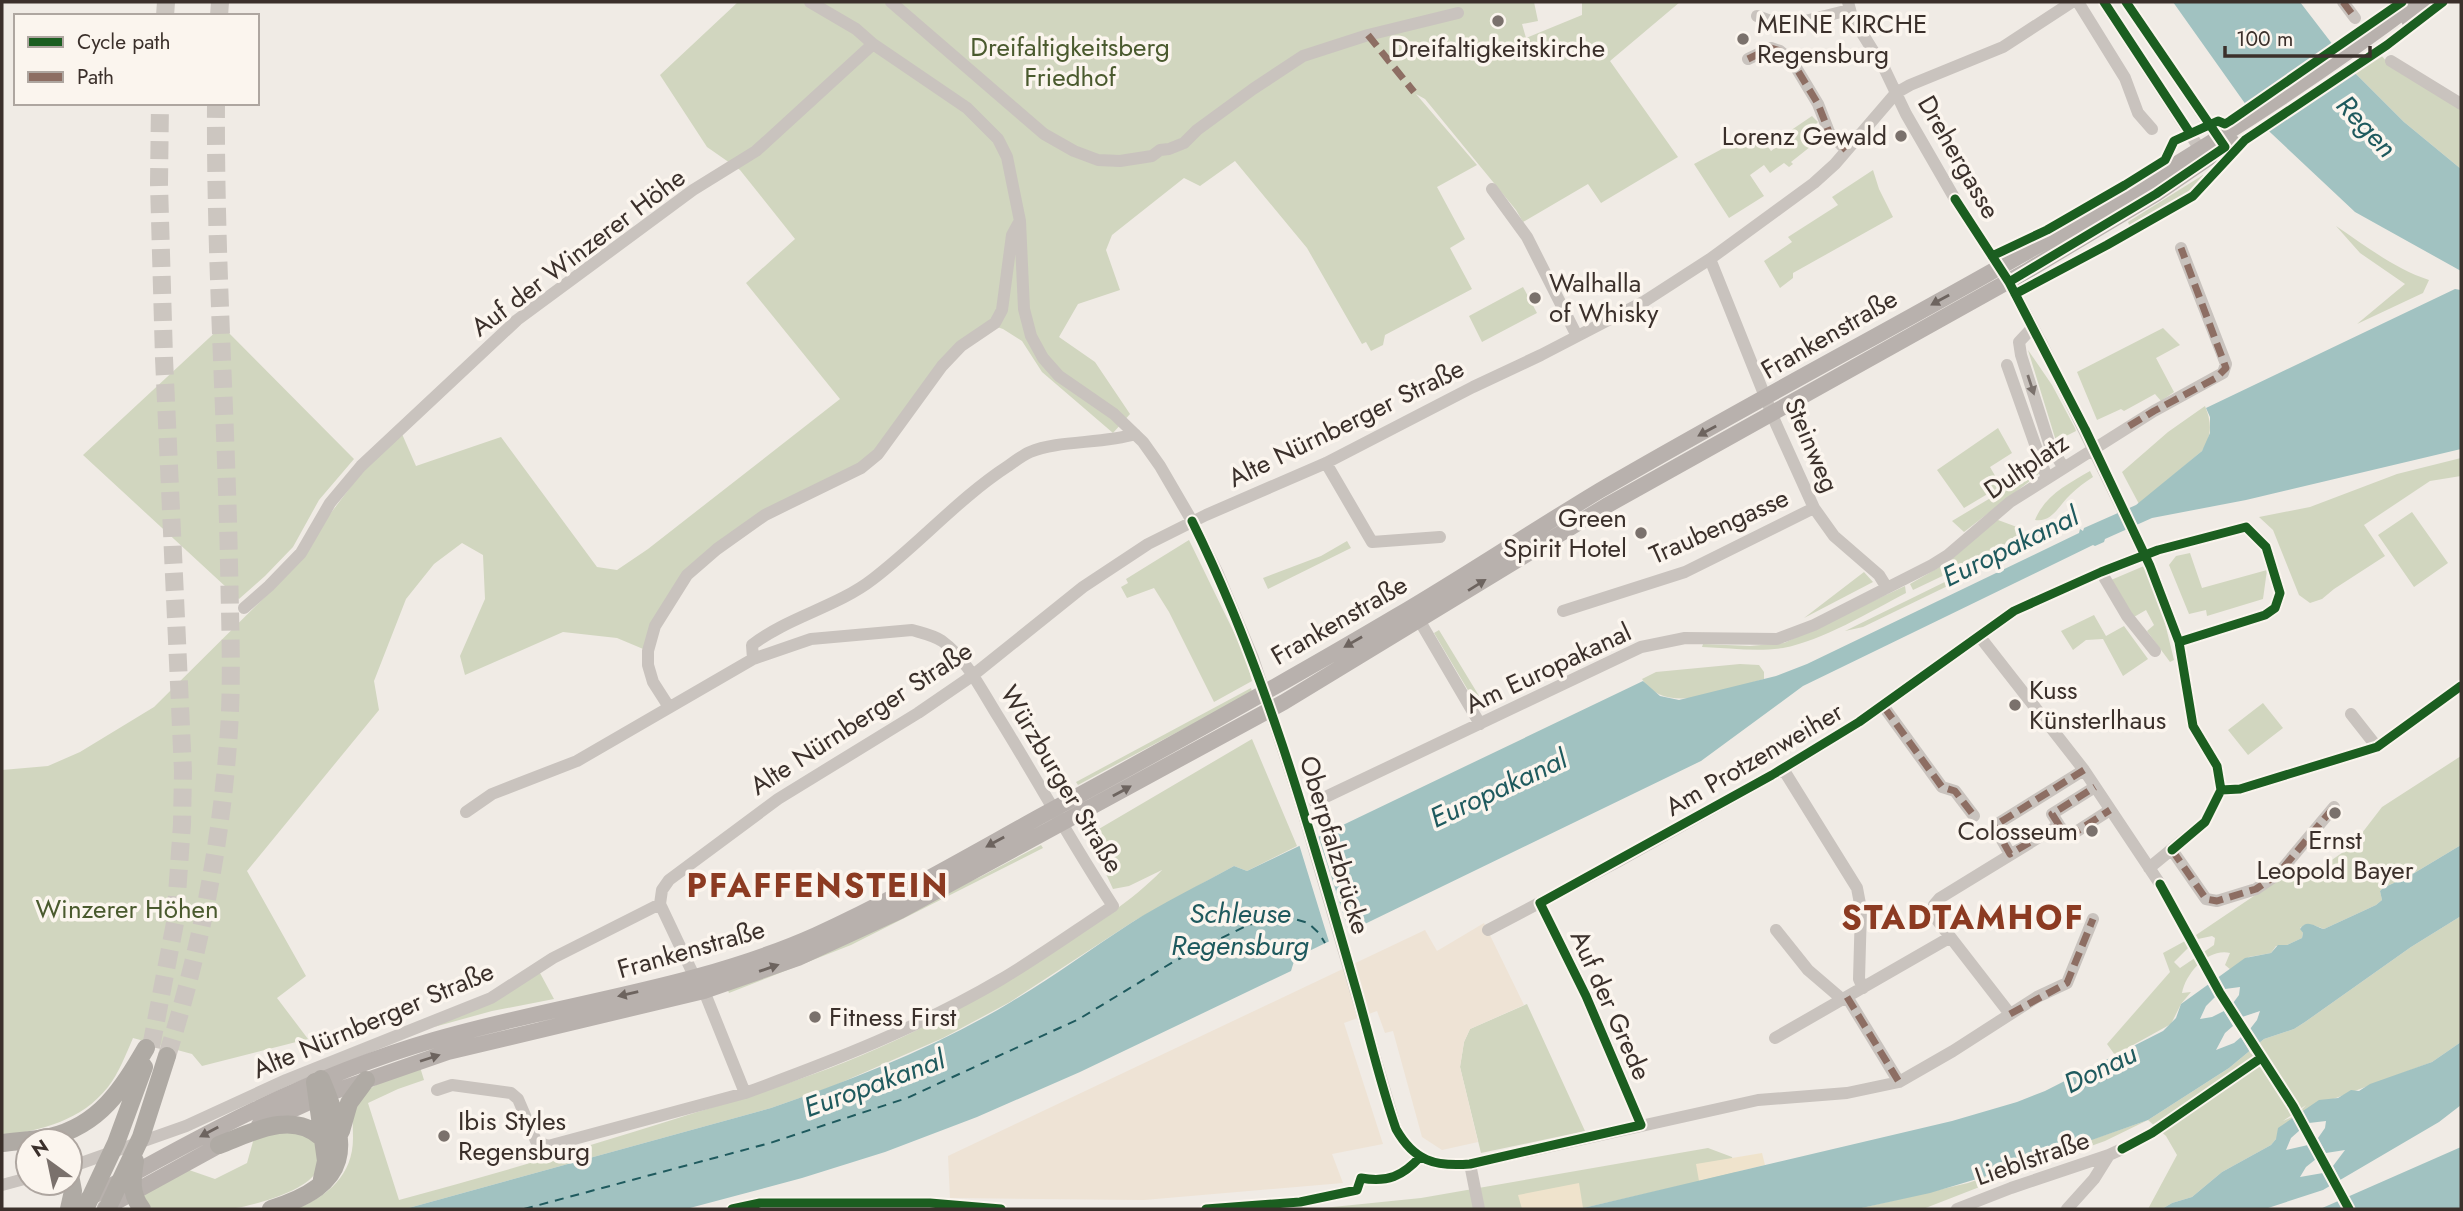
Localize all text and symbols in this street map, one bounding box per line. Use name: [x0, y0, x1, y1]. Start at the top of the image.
place label: MEINE KIRCHE Regensburg: [1757, 5, 1927, 73]
marker: Dreifaltigkeitskirche: [1490, 13, 1506, 29]
legend: [14, 14, 259, 105]
scale bar: [2225, 14, 2370, 58]
text: 100 m: [2236, 24, 2293, 54]
text: Cycle path: [77, 27, 170, 57]
park label: Dreifaltigkeitsberg Friedhof: [970, 28, 1170, 96]
place label: Dreifaltigkeitskirche: [1391, 29, 1605, 67]
marker: MEINE KIRCHE Regensburg: [1735, 31, 1751, 47]
text: Path: [77, 62, 114, 92]
water label: Regen: [2327, 86, 2407, 167]
street label: Drehergasse: [1908, 88, 2010, 226]
place label: Lorenz Gewald: [1722, 117, 1887, 155]
marker: Lorenz Gewald: [1893, 128, 1909, 144]
street label: Auf der Winzerer Höhe: [463, 159, 693, 345]
place label: Walhalla of Whisky: [1549, 264, 1659, 332]
street label: Frankenstraße: [1754, 280, 1904, 388]
marker: Walhalla of Whisky: [1527, 290, 1543, 306]
one-way arrow: [1930, 294, 1949, 306]
street label: Alte Nürnberger Straße: [1221, 349, 1471, 497]
one-way arrow: [2026, 374, 2037, 395]
street label: Steinweg: [1775, 392, 1849, 498]
street label: Dultplatz: [1976, 424, 2076, 508]
one-way arrow: [1698, 425, 1717, 437]
street label: Traubengasse: [1643, 478, 1795, 574]
water label: Europakanal: [1935, 495, 2087, 597]
place label: Green Spirit Hotel: [1503, 499, 1627, 567]
marker: Green Spirit Hotel: [1633, 525, 1649, 541]
street label: Frankenstraße: [1264, 566, 1414, 674]
one-way arrow: [1468, 579, 1487, 592]
street label: Am Europakanal: [1459, 613, 1637, 723]
street label: Alte Nürnberger Straße: [742, 632, 980, 804]
one-way arrow: [1343, 635, 1362, 648]
place label: Kuss Künsterlhaus: [2029, 671, 2166, 739]
street label: Würzburger Straße: [991, 678, 1133, 880]
street label: Am Protzenweiher: [1658, 693, 1850, 825]
marker: Kuss Künsterlhaus: [2007, 697, 2023, 713]
water label: Europakanal: [1423, 738, 1575, 838]
street label: Oberpfalzbrücke: [1290, 751, 1380, 939]
one-way arrow: [1113, 785, 1132, 797]
marker: Ernst Leopold Bayer: [2327, 805, 2343, 821]
place label: Colosseum: [1958, 812, 2078, 850]
place label: Ernst Leopold Bayer: [2256, 821, 2414, 889]
marker: Colosseum: [2084, 823, 2100, 839]
one-way arrow: [985, 836, 1004, 848]
district label: PFAFFENSTEIN: [686, 862, 950, 909]
park label: Winzerer Höhen: [35, 890, 219, 928]
water label: Schleuse Regensburg: [1171, 893, 1310, 966]
district label: STADTAMHOF: [1841, 894, 2085, 941]
street label: Frankenstraße: [613, 910, 769, 988]
street label: Auf der Grede: [1561, 924, 1661, 1086]
street label: Alte Nürnberger Straße: [247, 952, 499, 1088]
one-way arrow: [758, 962, 779, 973]
one-way arrow: [617, 988, 639, 999]
place label: Fitness First: [829, 998, 957, 1036]
marker: Fitness First: [807, 1009, 823, 1025]
water label: Donau: [2056, 1033, 2144, 1104]
water label: Europakanal: [798, 1038, 952, 1128]
one-way arrow: [420, 1052, 441, 1063]
place label: Ibis Styles Regensburg: [458, 1102, 590, 1170]
street label: Lieblstraße: [1970, 1121, 2094, 1195]
one-way arrow: [199, 1125, 219, 1137]
north arrow: [14, 1127, 84, 1197]
marker: Ibis Styles Regensburg: [436, 1128, 452, 1144]
text: N: [26, 1133, 54, 1164]

